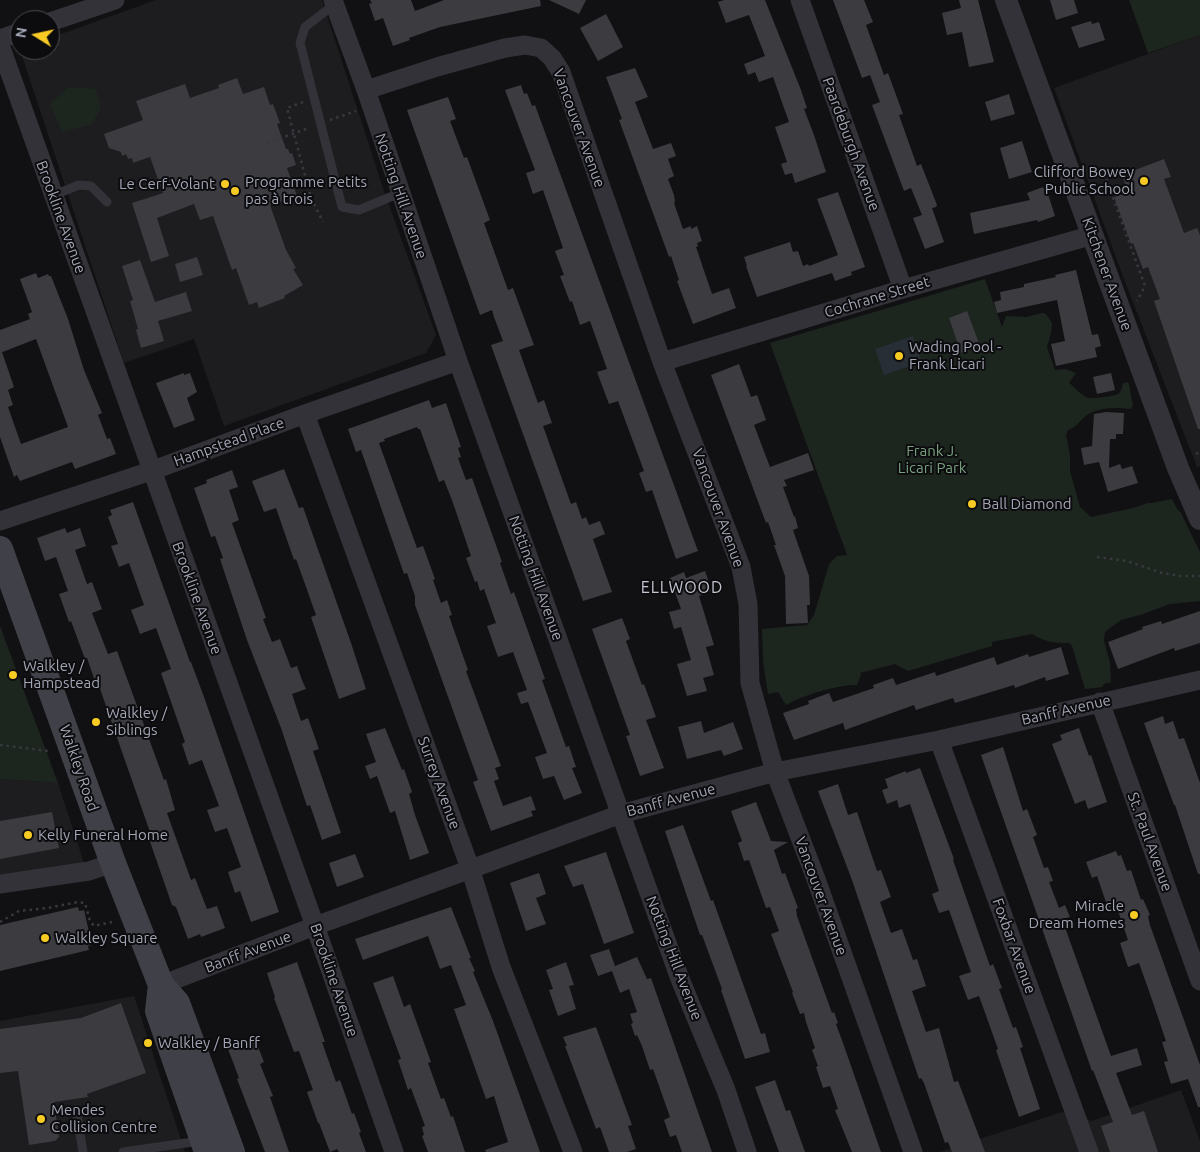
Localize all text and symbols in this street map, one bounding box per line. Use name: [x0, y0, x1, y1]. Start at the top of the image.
north arrow: [10, 10, 60, 60]
text: N: [12, 26, 30, 39]
street label: Vancouver Avenue: [549, 66, 609, 190]
street label: Paardeburgh Avenue: [818, 75, 884, 213]
street label: Notting Hill Avenue: [371, 131, 431, 261]
street label: Brookline Avenue: [32, 158, 90, 276]
place label: Clifford Bowey Public School: [1034, 163, 1134, 198]
place label: Programme Petits pas à trois: [245, 173, 367, 208]
place label: Le Cerf-Volant: [119, 175, 215, 193]
marker: Clifford Bowey Public School: [1138, 175, 1150, 187]
marker: Le Cerf-Volant: [219, 178, 231, 190]
marker: Programme Petits pas à trois: [229, 185, 241, 197]
street label: Kitchener Avenue: [1078, 215, 1136, 333]
street label: Cochrane Street: [822, 272, 932, 322]
place label: Wading Pool - Frank Licari: [909, 338, 1001, 373]
marker: Wading Pool - Frank Licari: [893, 350, 905, 362]
street label: Hampstead Place: [171, 414, 287, 470]
park label: Frank J. Licari Park: [898, 442, 966, 477]
street label: Vancouver Avenue: [688, 446, 748, 570]
place label: Ball Diamond: [982, 495, 1072, 513]
marker: Ball Diamond: [966, 498, 978, 510]
street label: Notting Hill Avenue: [505, 513, 567, 643]
street label: Brookline Avenue: [168, 539, 226, 657]
district label: ELLWOOD: [640, 578, 724, 598]
place label: Walkley / Hampstead: [23, 657, 100, 692]
marker: Walkley / Hampstead: [7, 669, 19, 681]
street label: Banff Avenue: [1020, 691, 1112, 729]
place label: Walkley / Siblings: [106, 704, 167, 739]
marker: Walkley / Siblings: [90, 716, 102, 728]
street label: Walkley Road: [56, 722, 102, 814]
street label: Surrey Avenue: [414, 734, 464, 832]
street label: Banff Avenue: [625, 780, 717, 820]
street label: St. Paul Avenue: [1124, 790, 1176, 894]
place label: Kelly Funeral Home: [38, 826, 168, 844]
marker: Kelly Funeral Home: [22, 829, 34, 841]
street label: Vancouver Avenue: [791, 834, 851, 958]
street label: Notting Hill Avenue: [642, 893, 706, 1023]
street label: Foxbar Avenue: [988, 896, 1040, 996]
place label: Miracle Dream Homes: [1028, 897, 1124, 932]
marker: Miracle Dream Homes: [1128, 909, 1140, 921]
street label: Brookline Avenue: [306, 921, 362, 1039]
street label: Banff Avenue: [202, 927, 294, 977]
place label: Walkley Square: [55, 929, 158, 947]
marker: Walkley Square: [39, 932, 51, 944]
place label: Walkley / Banff: [158, 1034, 260, 1052]
marker: Walkley / Banff: [142, 1037, 154, 1049]
place label: Mendes Collision Centre: [51, 1101, 157, 1136]
marker: Mendes Collision Centre: [35, 1113, 47, 1125]

